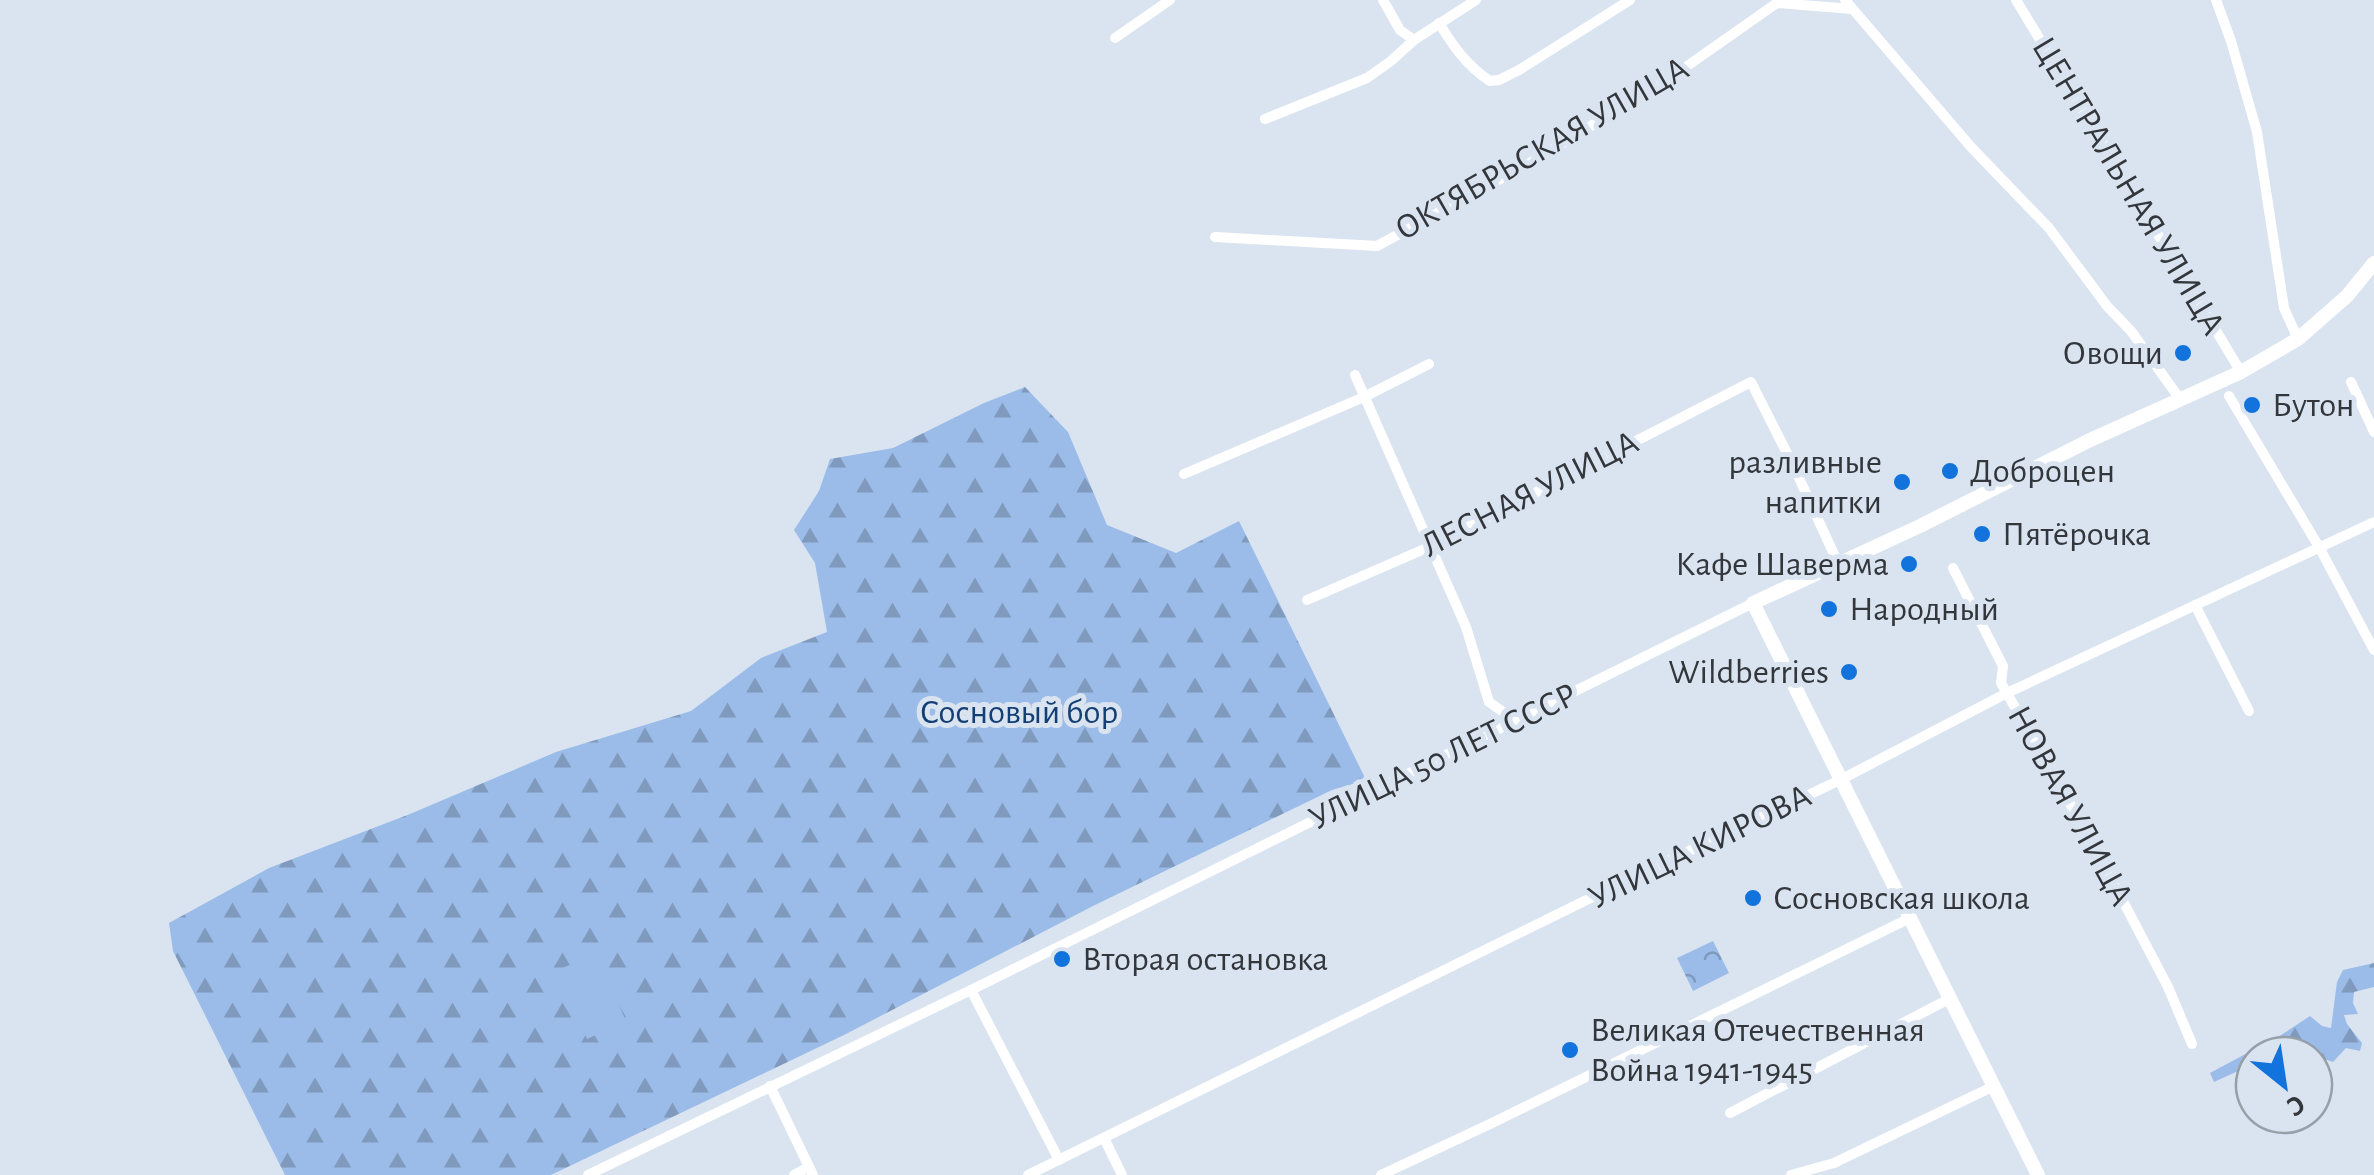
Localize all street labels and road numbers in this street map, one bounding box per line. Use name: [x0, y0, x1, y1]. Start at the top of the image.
street label: ЦЕНТРАЛЬНАЯ УЛИЦА: [2025, 31, 2231, 341]
street label: ОКТЯБРЬСКАЯ УЛИЦА: [1389, 51, 1695, 247]
street label: ЛЕСНАЯ УЛИЦА: [1416, 424, 1644, 564]
street label: УЛИЦА 50 ЛЕТ СССР: [1304, 677, 1582, 837]
street label: НОВАЯ УЛИЦА: [2001, 700, 2139, 912]
street label: УЛИЦА КИРОВА: [1583, 778, 1817, 916]

